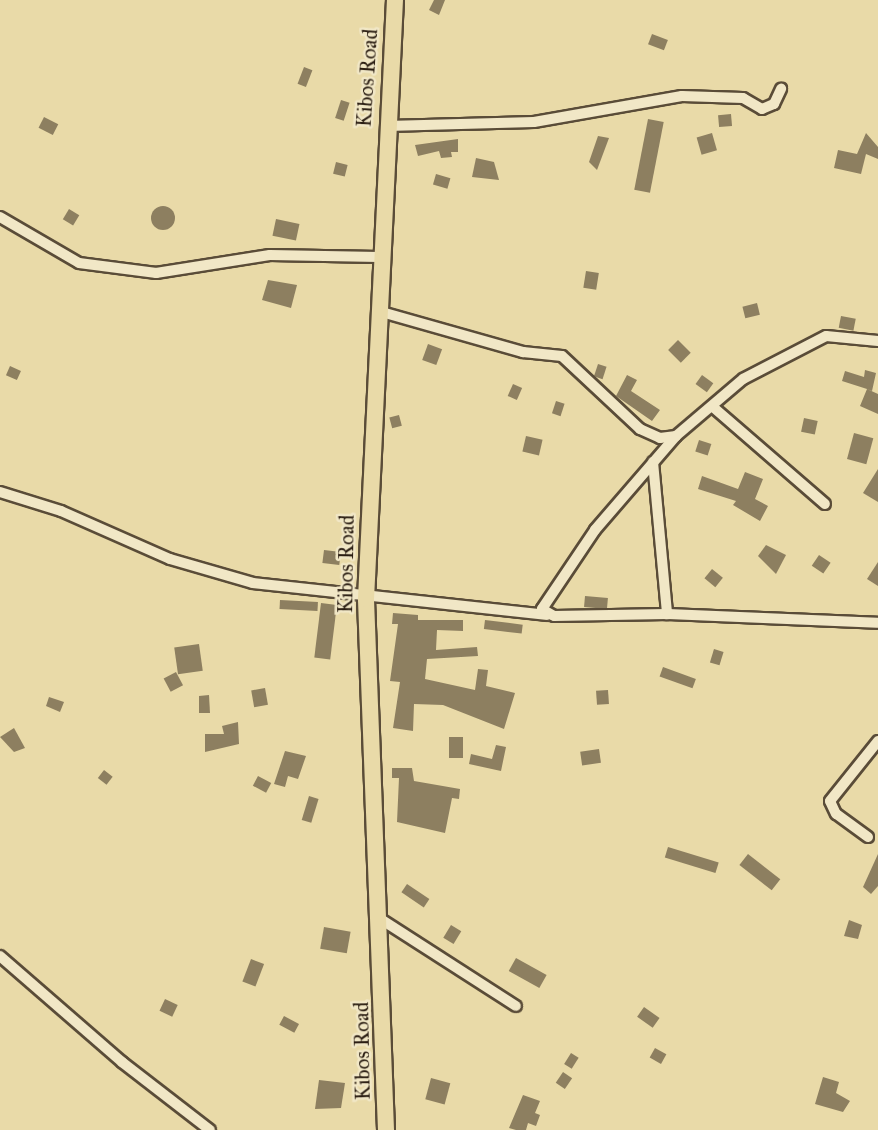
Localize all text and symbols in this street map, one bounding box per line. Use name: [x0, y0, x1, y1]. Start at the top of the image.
street label: Kibos Road: [351, 28, 383, 128]
street label: Kibos Road: [333, 515, 359, 613]
street label: Kibos Road: [349, 1002, 375, 1100]

